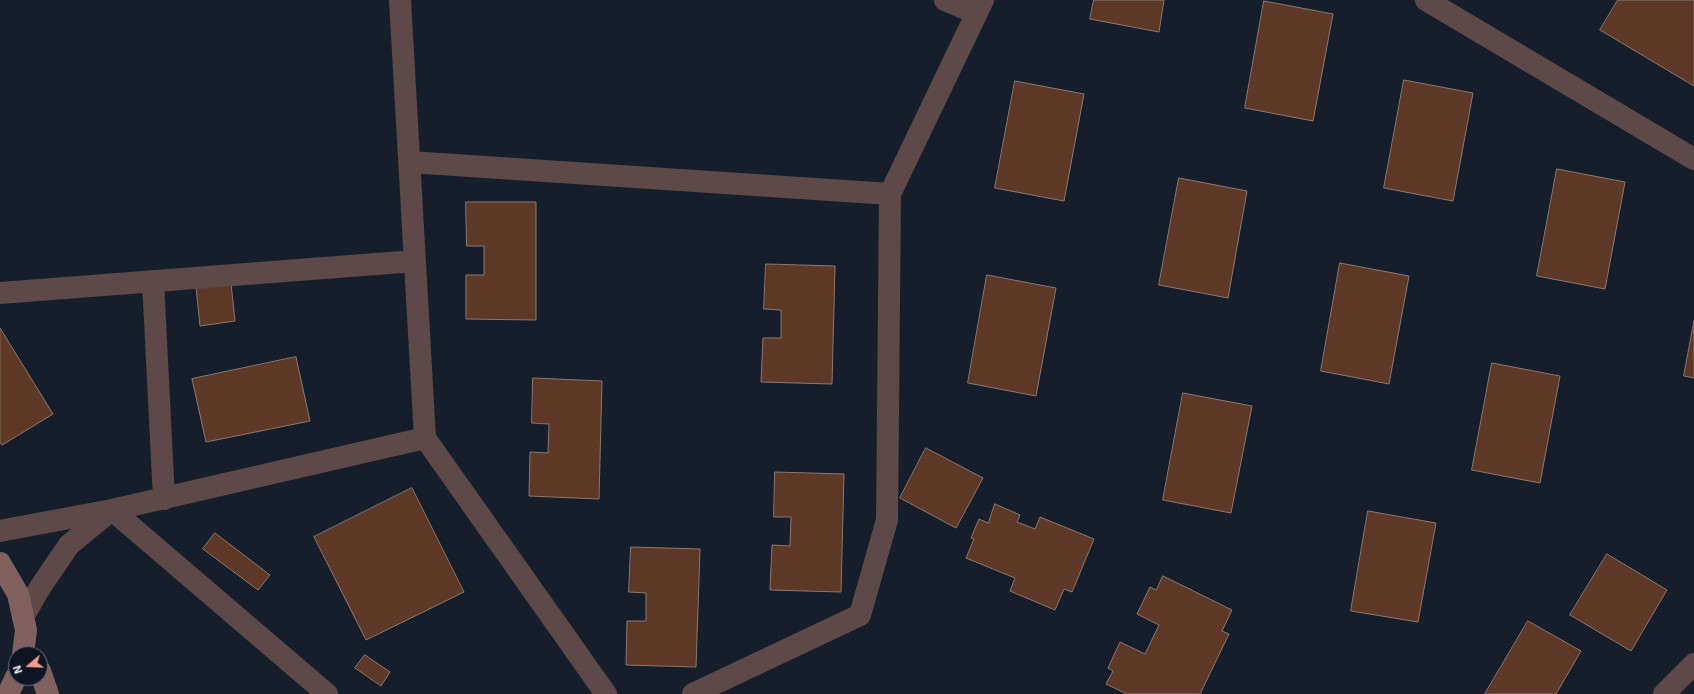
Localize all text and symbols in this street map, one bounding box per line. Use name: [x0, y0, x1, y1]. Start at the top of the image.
north arrow: [8, 646, 48, 686]
text: N: [10, 664, 25, 676]

